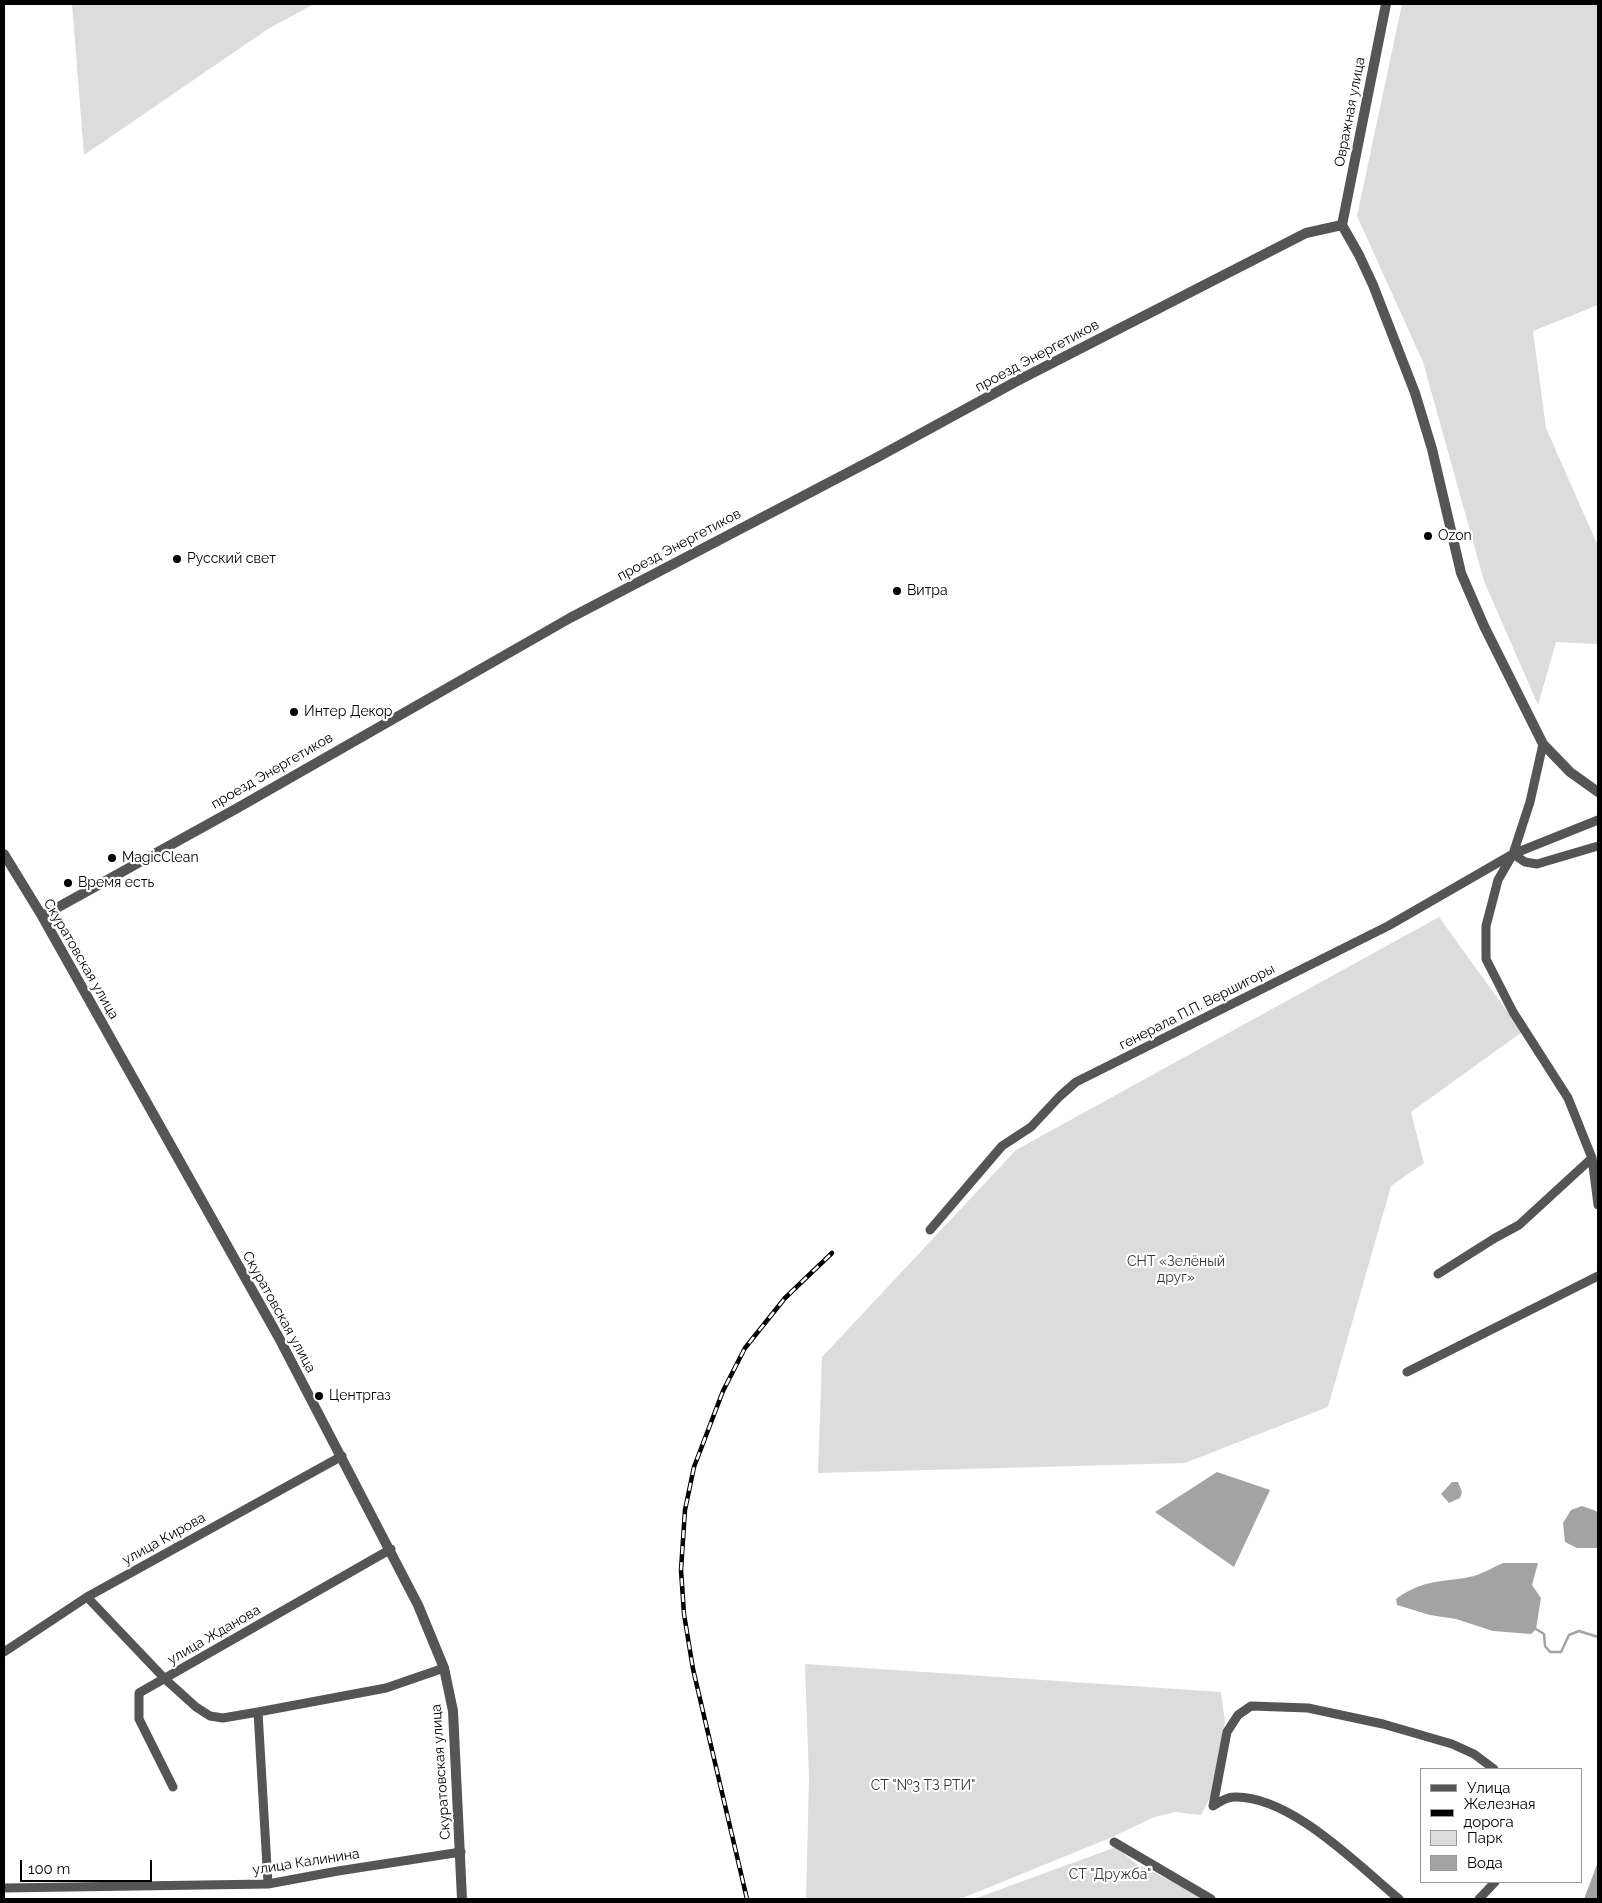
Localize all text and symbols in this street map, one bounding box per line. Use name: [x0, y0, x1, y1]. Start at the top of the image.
street label: Овражная улица: [1331, 56, 1369, 168]
street label: проезд Энергетиков: [972, 316, 1102, 396]
street label: проезд Энергетиков: [614, 505, 744, 585]
place label: Ozon: [1438, 528, 1472, 544]
marker: Ozon: [1422, 530, 1434, 542]
place label: Русский свет: [187, 551, 276, 567]
marker: Русский свет: [171, 553, 183, 565]
place label: Витра: [907, 583, 948, 599]
marker: Витра: [891, 585, 903, 597]
place label: Интер Декор: [304, 704, 392, 720]
marker: Интер Декор: [288, 706, 300, 718]
street label: проезд Энергетиков: [208, 729, 336, 813]
place label: MagicClean: [122, 850, 199, 866]
marker: MagicClean: [106, 852, 118, 864]
place label: Время есть: [78, 875, 154, 891]
marker: Время есть: [62, 877, 74, 889]
street label: Скуратовская улица: [40, 896, 122, 1022]
street label: генерала П.П. Вершигоры: [1116, 960, 1278, 1054]
street label: Скуратовская улица: [239, 1248, 319, 1376]
park label: СНТ «Зелёный друг»: [1127, 1254, 1225, 1286]
place label: Центргаз: [329, 1388, 391, 1404]
marker: Центргаз: [313, 1390, 325, 1402]
street label: улица Кирова: [119, 1509, 209, 1569]
street label: улица Жданова: [165, 1602, 263, 1668]
street label: Скуратовская улица: [428, 1704, 454, 1840]
legend: [1420, 1768, 1582, 1883]
park label: СТ "№3 ТЗ РТИ": [871, 1778, 975, 1794]
text: Улица: [1467, 1779, 1511, 1797]
text: Железная дорога: [1464, 1795, 1536, 1831]
text: Парк: [1467, 1829, 1503, 1847]
street label: улица Калинина: [251, 1845, 361, 1879]
scale bar: [22, 1850, 155, 1882]
text: Вода: [1467, 1854, 1503, 1872]
text: 100 m: [28, 1860, 70, 1878]
park label: СТ "Дружба": [1069, 1867, 1151, 1883]

